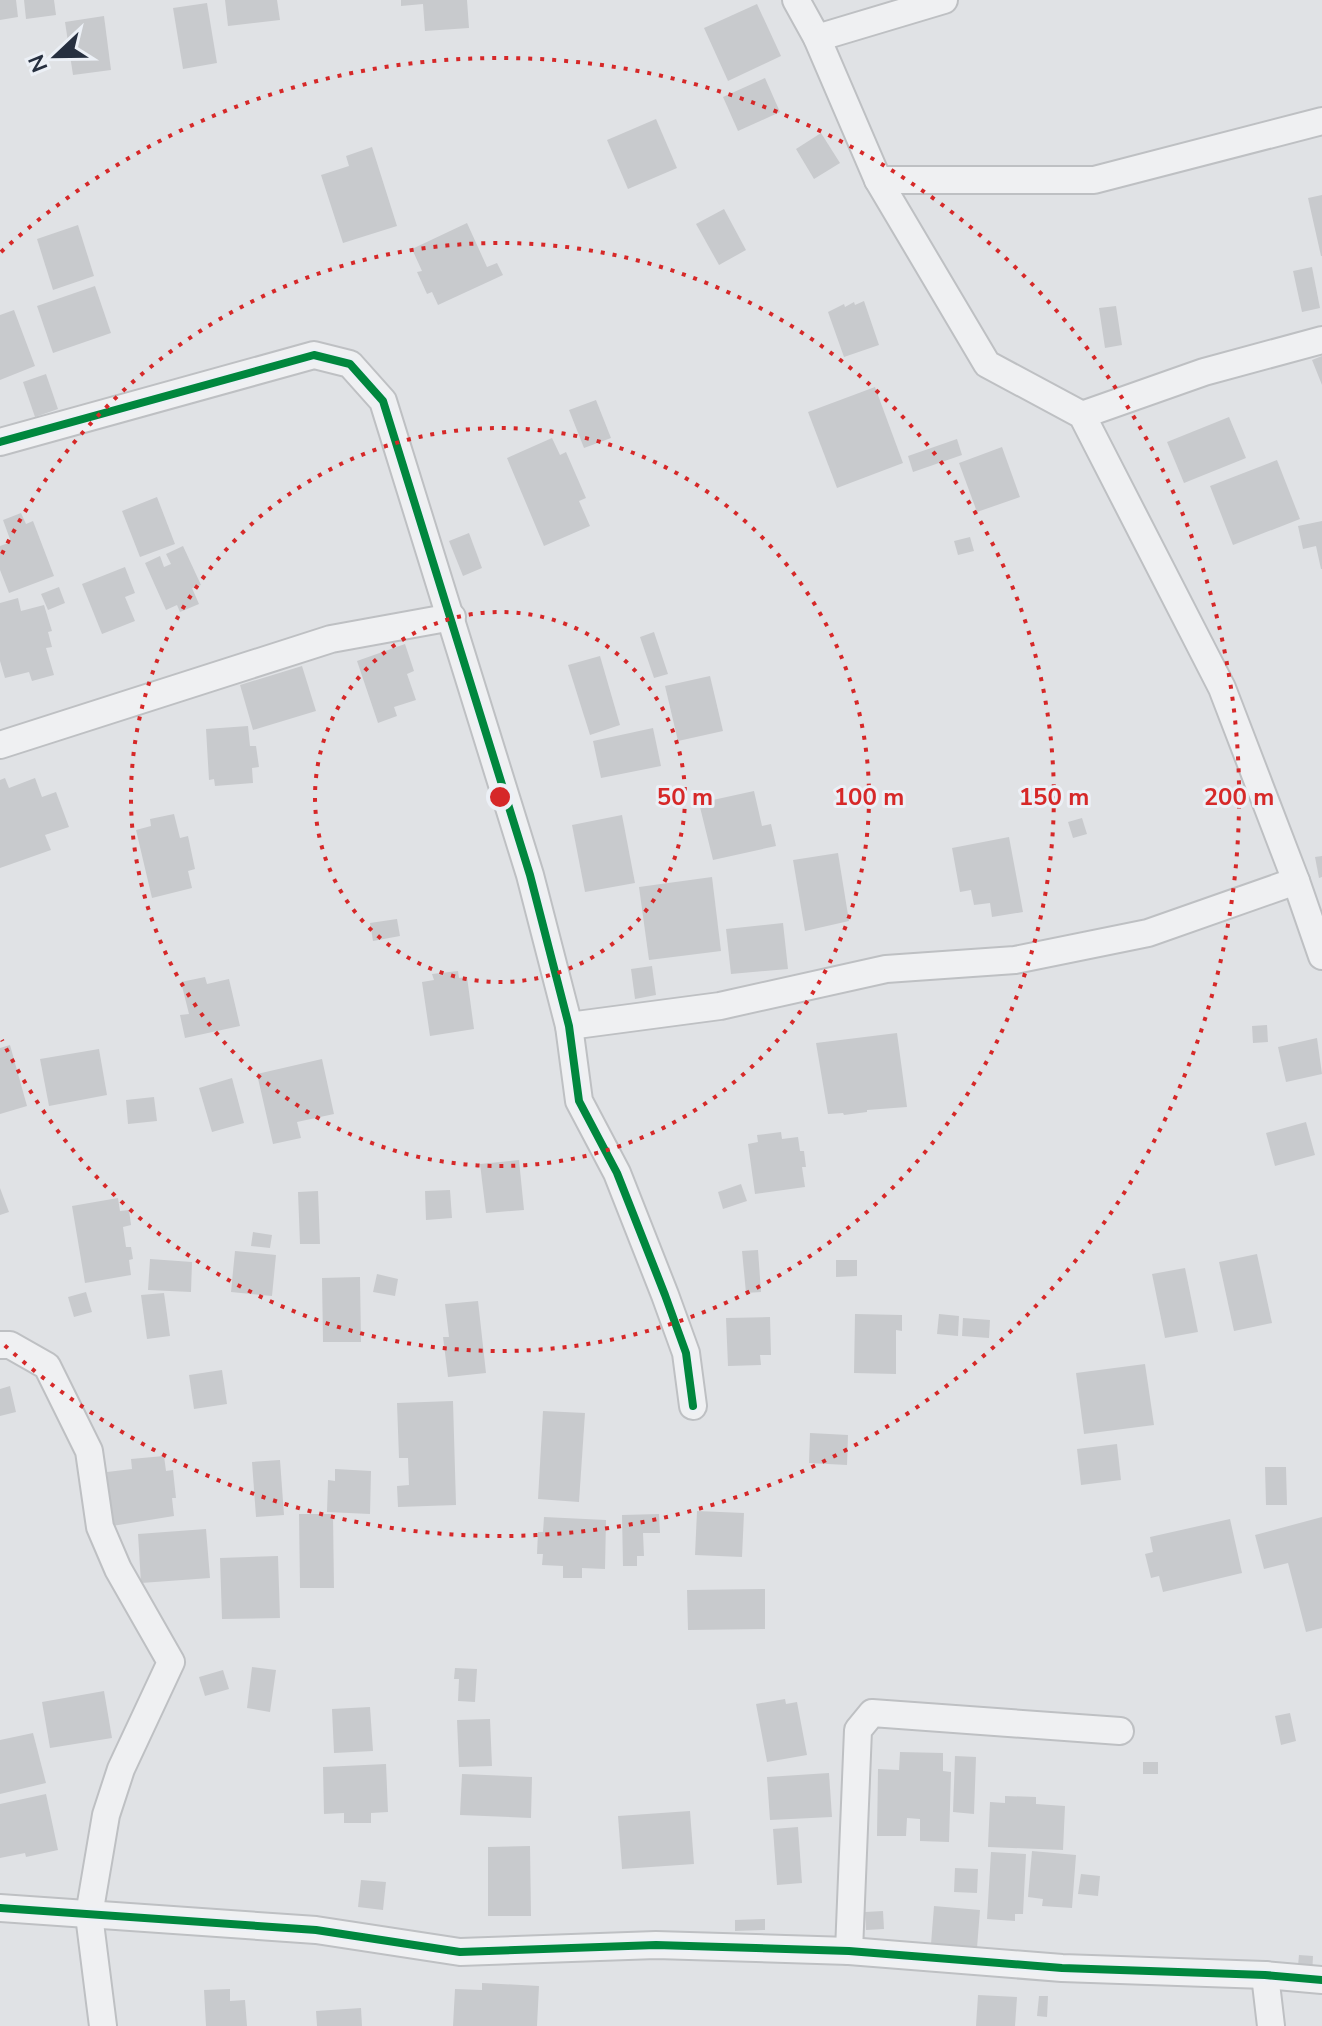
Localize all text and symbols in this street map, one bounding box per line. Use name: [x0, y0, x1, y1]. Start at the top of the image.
north arrow: [16, 16, 96, 96]
text: N: [21, 50, 55, 76]
text: 50 m: [657, 781, 713, 813]
text: 100 m: [834, 781, 904, 813]
text: 150 m: [1019, 781, 1089, 813]
text: 200 m: [1204, 781, 1274, 813]
centre of rings: [486, 783, 514, 811]

